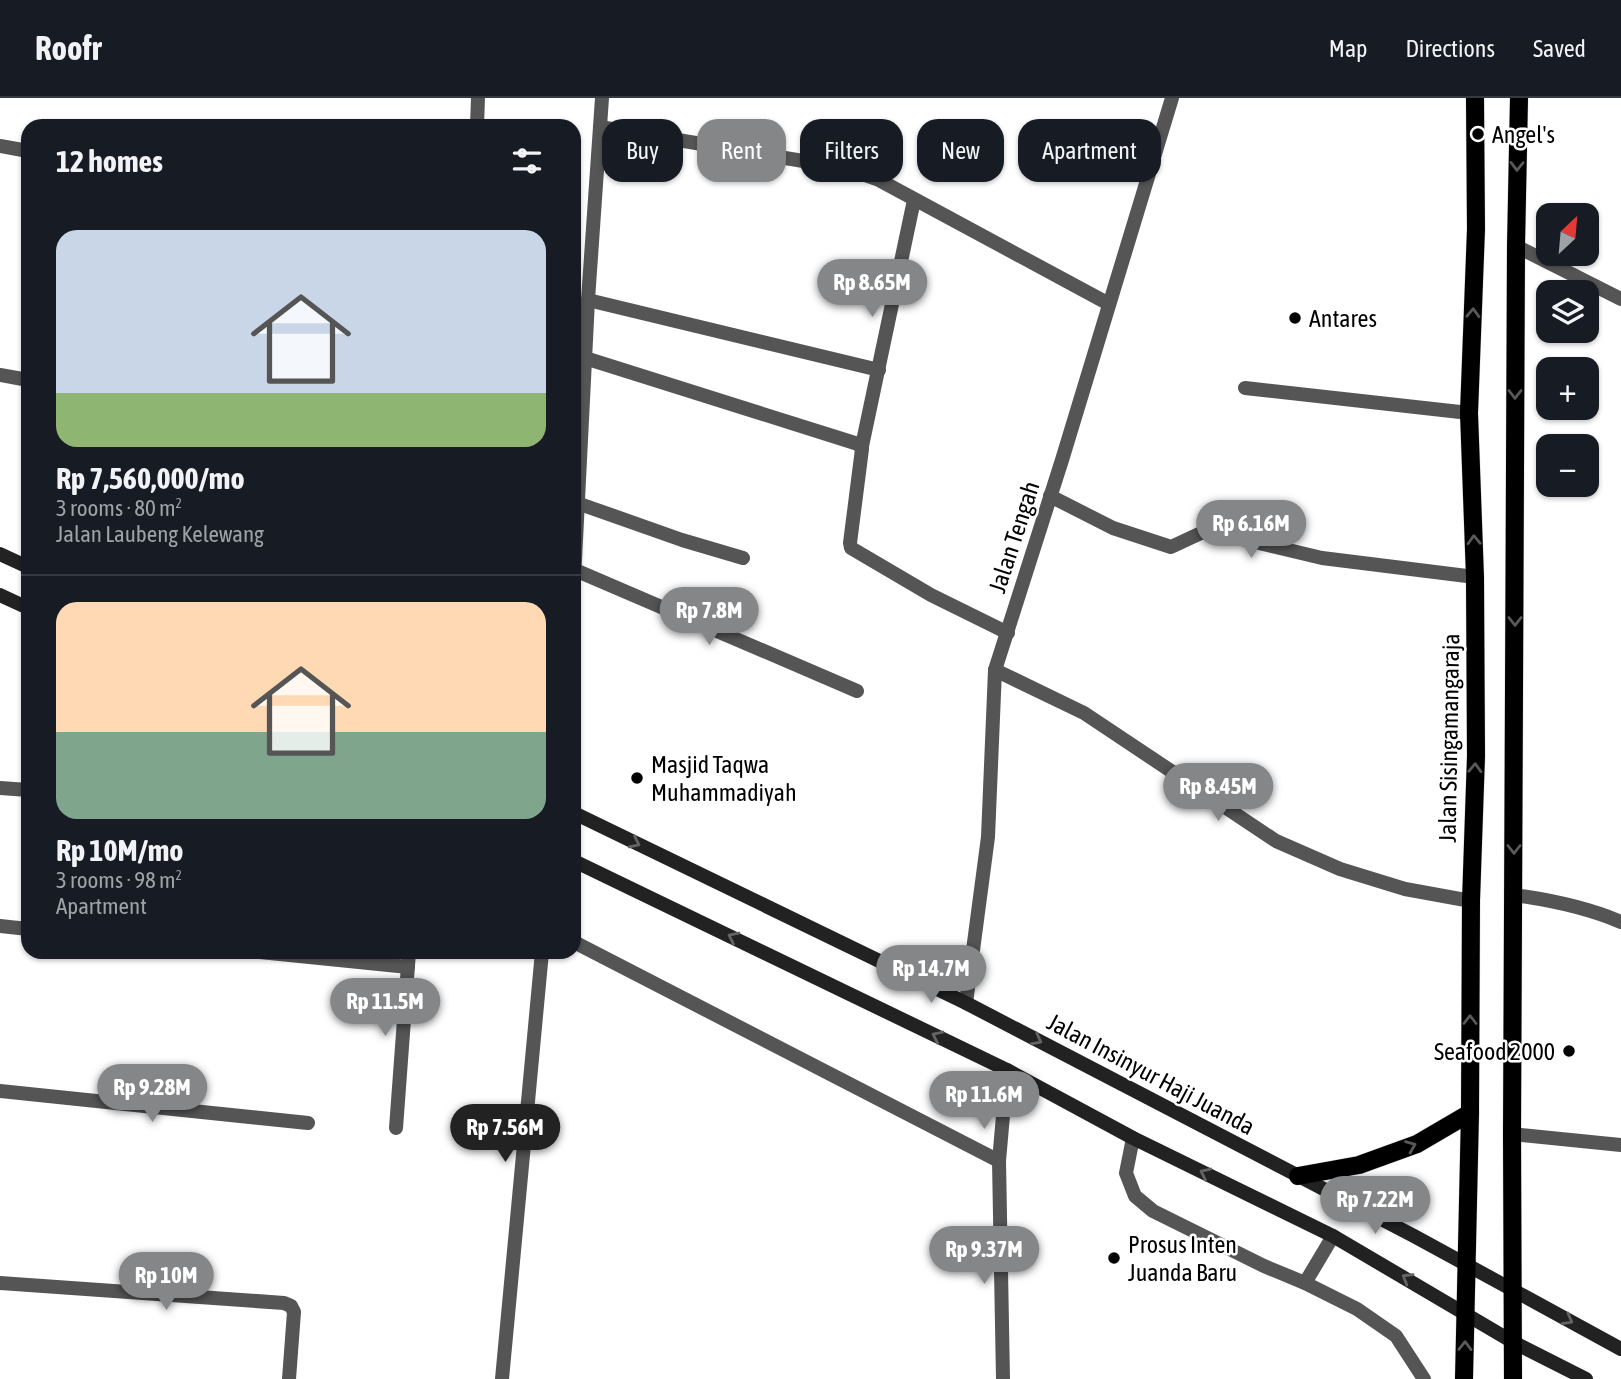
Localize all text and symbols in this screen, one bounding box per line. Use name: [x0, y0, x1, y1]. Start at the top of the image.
text: Roofr: [35, 29, 101, 67]
text: Map: [1329, 35, 1367, 62]
text: Directions: [1405, 35, 1495, 62]
text: Saved: [1533, 35, 1586, 62]
chip: Buy: [602, 119, 683, 182]
chip: Rent: [697, 119, 786, 182]
chip: Filters: [800, 119, 903, 182]
chip: New: [917, 119, 1004, 182]
chip: Apartment: [1018, 119, 1161, 182]
place label: Angel's: [1492, 121, 1555, 148]
marker: Angel's: [1470, 126, 1486, 142]
icon: filters: [508, 142, 546, 180]
text: 12 homes: [56, 144, 163, 178]
one-way arrow: [1510, 161, 1525, 172]
north arrow: [1536, 203, 1600, 266]
map controls: [1536, 203, 1599, 497]
pin: Rp 8.65M: [800, 260, 944, 319]
text: Rp 8.65M: [833, 269, 911, 295]
icon: home: [238, 276, 364, 402]
button: layers: [1536, 280, 1599, 343]
place label: Antares: [1309, 305, 1377, 332]
one-way arrow: [1466, 307, 1481, 318]
marker: Antares: [1287, 310, 1303, 326]
button: +: [1536, 357, 1599, 420]
one-way arrow: [1507, 389, 1523, 399]
button: −: [1536, 434, 1599, 497]
text: Rp 7,560,000/mo: [56, 461, 245, 495]
street label: Jalan Tengah: [983, 478, 1045, 596]
text: 3 rooms · 80 m²: [56, 495, 182, 521]
pin: Rp 6.16M: [1179, 500, 1323, 560]
text: Rp 6.16M: [1212, 510, 1290, 536]
text: Jalan Laubeng Kelewang: [56, 521, 264, 547]
one-way arrow: [1466, 535, 1481, 546]
pin: Rp 7.8M: [644, 588, 774, 647]
text: Rp 7.8M: [676, 597, 742, 623]
one-way arrow: [1507, 616, 1523, 627]
street label: Jalan Sisingamangaraja: [1434, 633, 1464, 843]
icon: home: [238, 648, 364, 774]
place label: Masjid Taqwa Muhammadiyah: [651, 751, 797, 806]
one-way arrow: [1468, 762, 1483, 773]
pin: Rp 8.45M: [1146, 764, 1290, 823]
marker: Masjid Taqwa Muhammadiyah: [629, 770, 645, 786]
text: Rp 8.45M: [1179, 773, 1257, 799]
text: Rp 10M/mo: [56, 833, 183, 867]
one-way arrow: [628, 834, 640, 848]
one-way arrow: [1506, 844, 1522, 854]
text: 3 rooms · 98 m²: [56, 867, 182, 893]
text: Apartment: [56, 893, 147, 919]
one-way arrow: [728, 931, 740, 945]
pin: Rp 14.7M: [859, 946, 1003, 1005]
text: Rp 14.7M: [892, 955, 970, 981]
pin: Rp 11.5M: [313, 978, 457, 1038]
text: Rp 11.5M: [346, 988, 424, 1014]
street label: Jalan Insinyur Haji Juanda: [1043, 1008, 1259, 1140]
one-way arrow: [1463, 1014, 1478, 1025]
one-way arrow: [932, 1030, 944, 1044]
one-way arrow: [1030, 1032, 1043, 1045]
place label: Seafood 2000: [1434, 1038, 1555, 1065]
marker: Seafood 2000: [1561, 1043, 1577, 1059]
pin: Rp 9.28M: [80, 1065, 224, 1124]
pin: Rp 11.6M: [912, 1072, 1056, 1131]
text: Rp 9.28M: [113, 1074, 191, 1100]
text: Rp 11.6M: [945, 1081, 1023, 1107]
pin: Rp 7.56M: [433, 1104, 577, 1164]
text: Rp 7.56M: [466, 1114, 544, 1140]
one-way arrow: [1403, 1140, 1416, 1154]
one-way arrow: [1200, 1168, 1212, 1182]
pin: Rp 7.22M: [1303, 1176, 1447, 1236]
text: Rp 7.22M: [1336, 1186, 1414, 1212]
pin: Rp 9.37M: [912, 1226, 1056, 1286]
place label: Prosus Inten Juanda Baru: [1128, 1231, 1237, 1286]
text: Rp 9.37M: [945, 1236, 1023, 1262]
marker: Prosus Inten Juanda Baru: [1106, 1250, 1122, 1266]
pin: Rp 10M: [109, 1252, 223, 1312]
text: Rp 10M: [135, 1262, 197, 1288]
one-way arrow: [1402, 1273, 1415, 1286]
one-way arrow: [1560, 1312, 1573, 1325]
one-way arrow: [1457, 1340, 1473, 1351]

